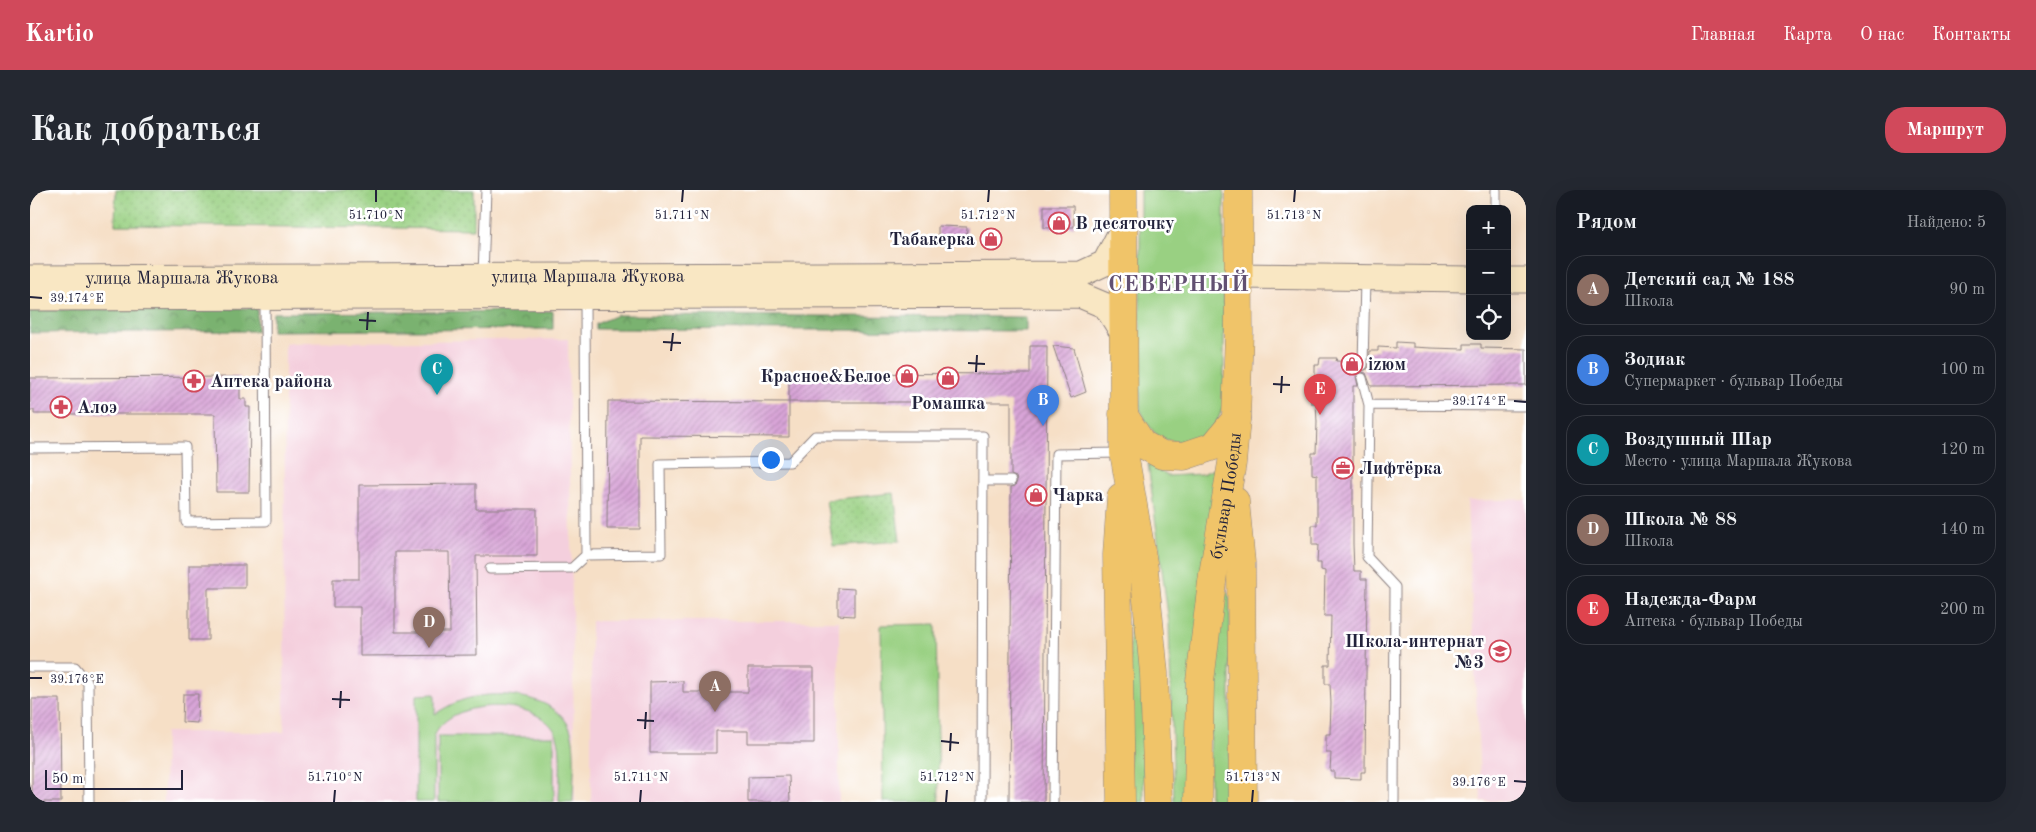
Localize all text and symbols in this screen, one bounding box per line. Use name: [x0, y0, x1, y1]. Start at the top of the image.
text: Kartio: [25, 23, 94, 47]
text: Главная: [1691, 26, 1755, 44]
text: Карта: [1783, 26, 1832, 44]
text: О нас: [1860, 26, 1904, 44]
text: Контакты: [1932, 26, 2011, 44]
button: Маршрут: [1885, 107, 2006, 153]
text: Как добраться: [30, 113, 261, 148]
map controls: [1466, 205, 1511, 340]
button: +: [1466, 205, 1511, 250]
text: 51.710°N: [349, 209, 403, 222]
text: 51.711°N: [655, 209, 709, 222]
text: 51.712°N: [961, 209, 1015, 222]
text: 51.713°N: [1267, 209, 1321, 222]
shop icon: В десяточку: [1047, 211, 1071, 235]
text: Рядом: [1576, 212, 1637, 233]
place label: В десяточку: [1075, 215, 1175, 233]
text: Найдено: 5: [1907, 215, 1986, 231]
shop icon: Табакерка: [979, 227, 1003, 251]
place label: Табакерка: [889, 231, 975, 249]
button: −: [1466, 250, 1511, 295]
street label: улица Маршала Жукова: [491, 268, 685, 286]
street label: улица Маршала Жукова: [85, 269, 279, 288]
district label: СЕВЕРНЫЙ: [1108, 269, 1250, 296]
text: Детский сад № 188: [1624, 271, 1795, 290]
text: A: [1587, 282, 1599, 298]
text: 90 m: [1949, 282, 1985, 298]
text: 39.174°E: [50, 293, 104, 305]
text: Школа: [1624, 294, 1674, 310]
button: locate: [1466, 295, 1511, 340]
text: Зодиак: [1624, 351, 1685, 370]
shop icon: izюм: [1340, 352, 1364, 376]
pin: C: [421, 354, 453, 395]
place label: izюм: [1368, 356, 1406, 374]
text: B: [1587, 362, 1599, 378]
text: 100 m: [1940, 362, 1985, 378]
shop icon: Красное&Белое: [895, 364, 919, 388]
shop icon: Ромашка: [936, 366, 960, 390]
place label: Красное&Белое: [760, 368, 891, 386]
pharmacy icon: Аптека района: [182, 369, 206, 393]
place label: Аптека района: [210, 373, 332, 391]
pin: E: [1304, 374, 1336, 415]
text: Супермаркет · бульвар Победы: [1624, 374, 1843, 390]
pin: B: [1027, 385, 1059, 426]
pharmacy icon: Алоэ: [49, 395, 73, 419]
place label: Ромашка: [911, 395, 985, 413]
text: 39.174°E: [1452, 396, 1506, 408]
place label: Алоэ: [77, 399, 117, 417]
text: Воздушный Шар: [1624, 431, 1772, 450]
street label: бульвар Победы: [1208, 432, 1245, 561]
text: C: [1588, 442, 1598, 458]
text: 120 m: [1940, 442, 1985, 458]
your location: [758, 447, 784, 473]
text: Место · улица Маршала Жукова: [1624, 454, 1852, 470]
office icon: Лифтёрка: [1331, 456, 1355, 480]
place label: Лифтёрка: [1359, 460, 1442, 479]
shop icon: Чарка: [1024, 483, 1048, 507]
place label: Чарка: [1052, 487, 1104, 505]
text: Школа № 88: [1624, 511, 1737, 530]
text: D: [1587, 522, 1599, 538]
text: 140 m: [1940, 522, 1985, 538]
text: Школа: [1624, 534, 1674, 550]
text: Надежда-Фарм: [1624, 591, 1757, 610]
text: E: [1587, 602, 1599, 618]
text: 200 m: [1940, 602, 1985, 618]
pin: D: [413, 607, 445, 648]
text: Аптека · бульвар Победы: [1624, 614, 1803, 630]
place label: Школа-интернат №3: [1345, 633, 1484, 672]
school or university icon: Школа-интернат №3: [1488, 639, 1512, 663]
pin: A: [699, 671, 731, 712]
text: 39.176°E: [50, 674, 104, 686]
scale bar: [45, 767, 182, 790]
text: 51.710°N: [308, 771, 362, 784]
text: 51.711°N: [614, 771, 668, 784]
text: 51.712°N: [920, 771, 974, 784]
text: 51.713°N: [1226, 771, 1280, 784]
text: 50 m: [52, 772, 83, 786]
text: 39.176°E: [1452, 777, 1506, 789]

